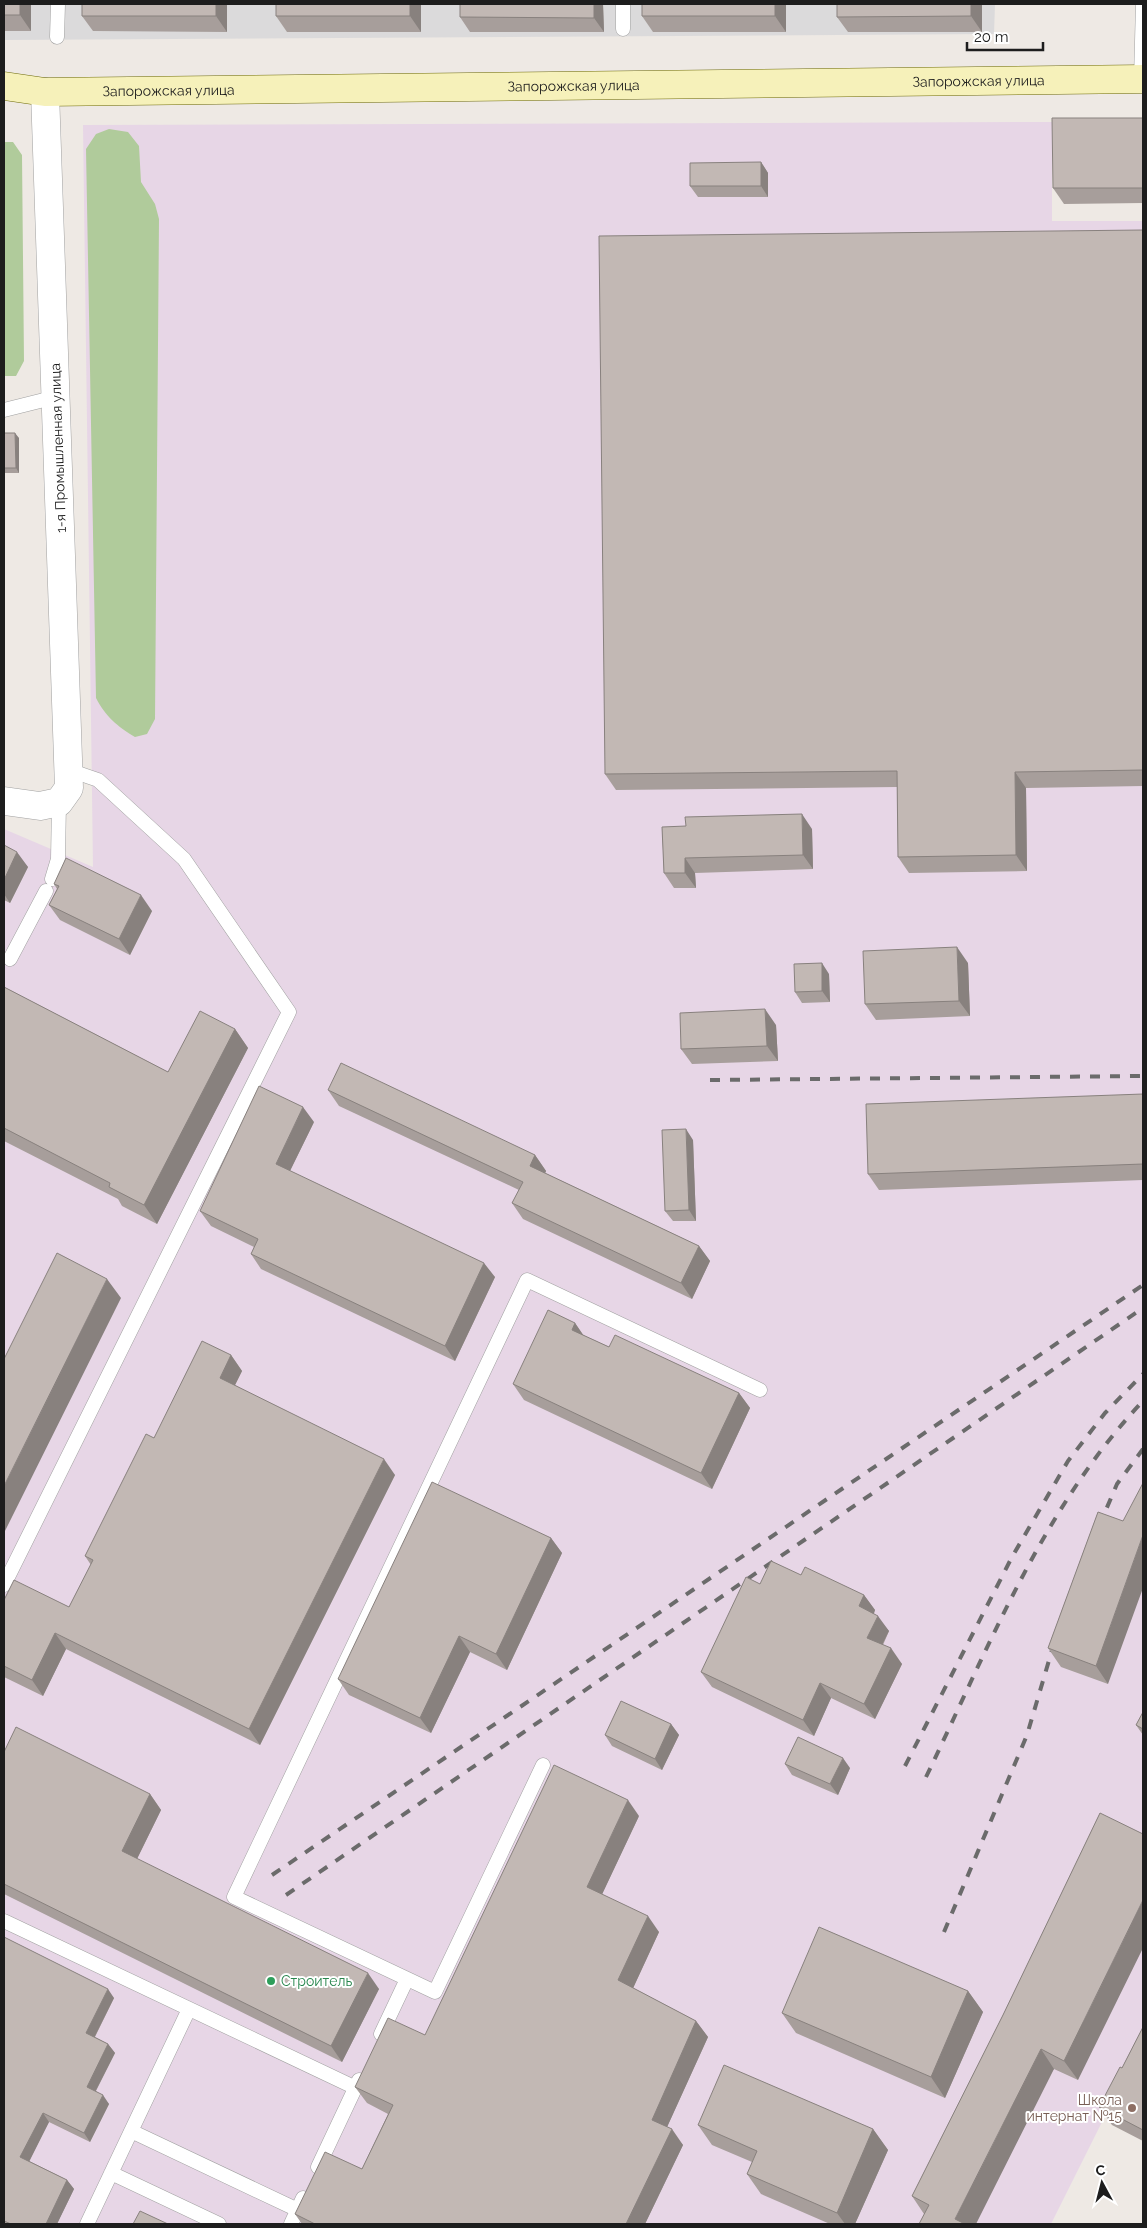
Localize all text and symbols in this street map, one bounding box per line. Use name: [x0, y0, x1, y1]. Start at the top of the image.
scale bar: [967, 20, 1043, 52]
text: 20 m: [974, 28, 1009, 46]
street label: Запорожская улица: [912, 72, 1045, 90]
street label: Запорожская улица: [507, 77, 640, 95]
street label: Запорожская улица: [102, 82, 235, 99]
street label: 1-я Промышленная улица: [47, 363, 69, 533]
place label: Строитель: [281, 1973, 352, 1989]
marker: Строитель: [265, 1975, 277, 1987]
place label: Школа интернат №15: [1026, 2092, 1122, 2124]
marker: Школа интернат №15: [1126, 2102, 1138, 2114]
north arrow: [1077, 2158, 1127, 2208]
text: С: [1095, 2162, 1107, 2179]

